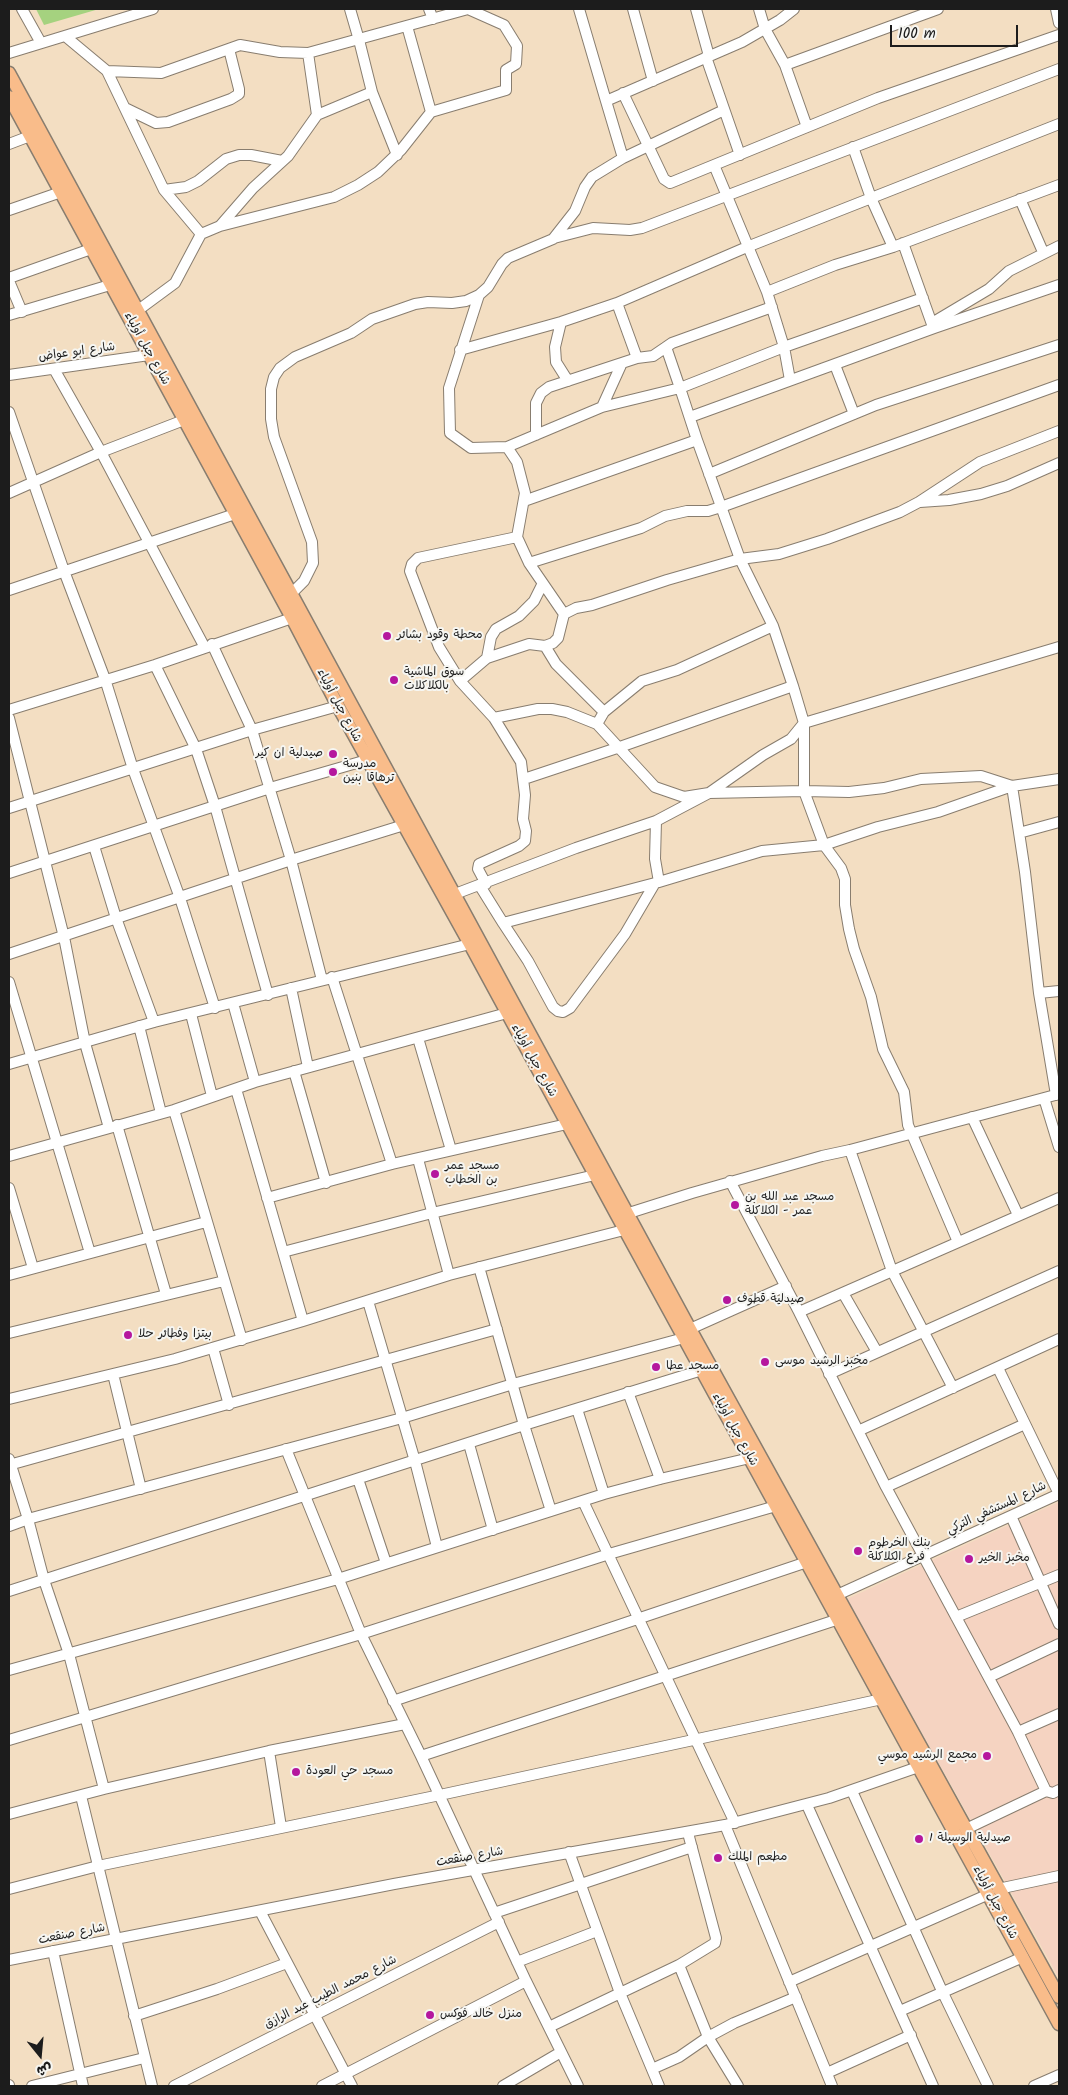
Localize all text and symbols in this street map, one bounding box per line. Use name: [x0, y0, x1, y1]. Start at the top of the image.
scale bar: [893, 15, 1020, 47]
text: 100 m: [898, 22, 936, 46]
street label: شارع جبل أولياء: [120, 310, 172, 388]
street label: شارع ابو عواض: [38, 340, 116, 366]
place label: محطة وقود بشائر: [397, 629, 483, 643]
marker: محطة وقود بشائر: [381, 630, 393, 642]
place label: سوق الماشية بالكلاكلات: [404, 666, 464, 694]
street label: شارع جبل أولياء: [313, 667, 363, 745]
marker: سوق الماشية بالكلاكلات: [388, 674, 400, 686]
place label: صيدلية ان كير: [256, 747, 323, 761]
marker: صيدلية ان كير: [327, 748, 339, 760]
place label: مدرسة ترهاقا بنين: [343, 758, 394, 786]
marker: مدرسة ترهاقا بنين: [327, 766, 339, 778]
street label: شارع جبل أولياء: [507, 1022, 559, 1100]
place label: مسجد عمر بن الخطاب: [445, 1160, 500, 1188]
marker: مسجد عمر بن الخطاب: [429, 1168, 441, 1180]
place label: مسجد عبد الله بن عمر - الكلاكلة: [745, 1191, 834, 1219]
marker: مسجد عبد الله بن عمر - الكلاكلة: [729, 1199, 741, 1211]
place label: صيدلية قطوف: [737, 1293, 804, 1307]
marker: صيدلية قطوف: [721, 1294, 733, 1306]
place label: بيتزا وفطائر حلا: [138, 1328, 212, 1342]
marker: بيتزا وفطائر حلا: [122, 1329, 134, 1341]
place label: مخبز الرشيد موسى: [775, 1355, 868, 1369]
marker: مخبز الرشيد موسى: [759, 1356, 771, 1368]
place label: مسجد عطا: [666, 1360, 719, 1374]
marker: مسجد عطا: [650, 1361, 662, 1373]
street label: شارع جبل أولياء: [708, 1391, 760, 1469]
street label: شارع المستشفي التركي: [945, 1480, 1049, 1538]
place label: بنك الخرطوم فرع الكلاكلة: [868, 1537, 930, 1565]
marker: بنك الخرطوم فرع الكلاكلة: [852, 1545, 864, 1557]
place label: مخبز الخير: [979, 1552, 1030, 1566]
marker: مخبز الخير: [963, 1553, 975, 1565]
place label: مجمع الرشيد موسي: [878, 1749, 977, 1763]
marker: مجمع الرشيد موسي: [981, 1750, 993, 1762]
place label: مسجد حي العودة: [306, 1765, 393, 1779]
marker: مسجد حي العودة: [290, 1766, 302, 1778]
place label: صيدلية الوسيلة 1: [929, 1832, 1011, 1846]
marker: صيدلية الوسيلة 1: [913, 1833, 925, 1845]
street label: شارع صنقعت: [435, 1845, 505, 1871]
place label: مطعم الملك: [728, 1851, 787, 1865]
marker: مطعم الملك: [712, 1852, 724, 1864]
street label: شارع جبل أولياء: [969, 1864, 1019, 1942]
street label: شارع صنقعت: [37, 1921, 107, 1949]
street label: شارع محمد الطيب عبد الرازق: [262, 1953, 400, 2033]
place label: منزل خالد فوكس: [440, 2008, 522, 2022]
marker: منزل خالد فوكس: [424, 2009, 436, 2021]
north arrow: [15, 2030, 65, 2080]
text: ش: [34, 2057, 55, 2082]

